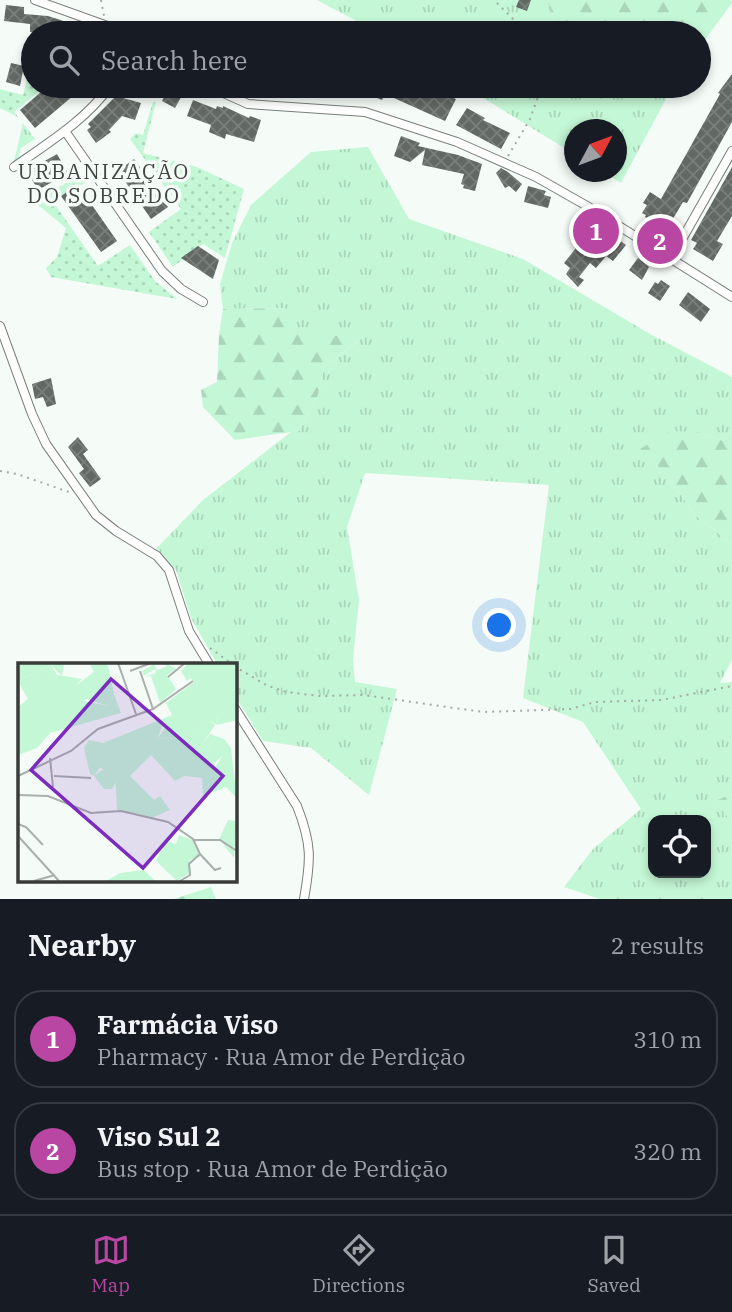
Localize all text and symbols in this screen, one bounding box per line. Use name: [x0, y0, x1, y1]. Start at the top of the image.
search box: [21, 21, 711, 98]
icon: search: [45, 41, 83, 79]
text: Search here: [101, 43, 247, 77]
north arrow: [564, 119, 627, 182]
district label: URBANIZAÇÃO DO SOBREDO: [18, 157, 190, 209]
pin: 1: [573, 205, 619, 257]
pin: 2: [637, 215, 683, 267]
your location: [482, 608, 516, 642]
inset map: [18, 663, 236, 881]
map controls: [648, 815, 711, 878]
button: locate: [648, 815, 711, 878]
text: Nearby: [28, 925, 136, 964]
text: 2 results: [611, 930, 704, 960]
text: Farmácia Viso: [97, 1007, 278, 1041]
text: 1: [46, 1024, 60, 1054]
text: 310 m: [633, 1024, 702, 1054]
text: Pharmacy · Rua Amor de Perdição: [97, 1041, 466, 1071]
text: Viso Sul 2: [97, 1119, 221, 1153]
text: 2: [46, 1136, 60, 1166]
text: 320 m: [633, 1136, 702, 1166]
text: Bus stop · Rua Amor de Perdição: [97, 1153, 448, 1183]
tab: Map: [91, 1231, 130, 1297]
tab: Directions: [312, 1231, 405, 1297]
tab: Saved: [588, 1231, 641, 1297]

